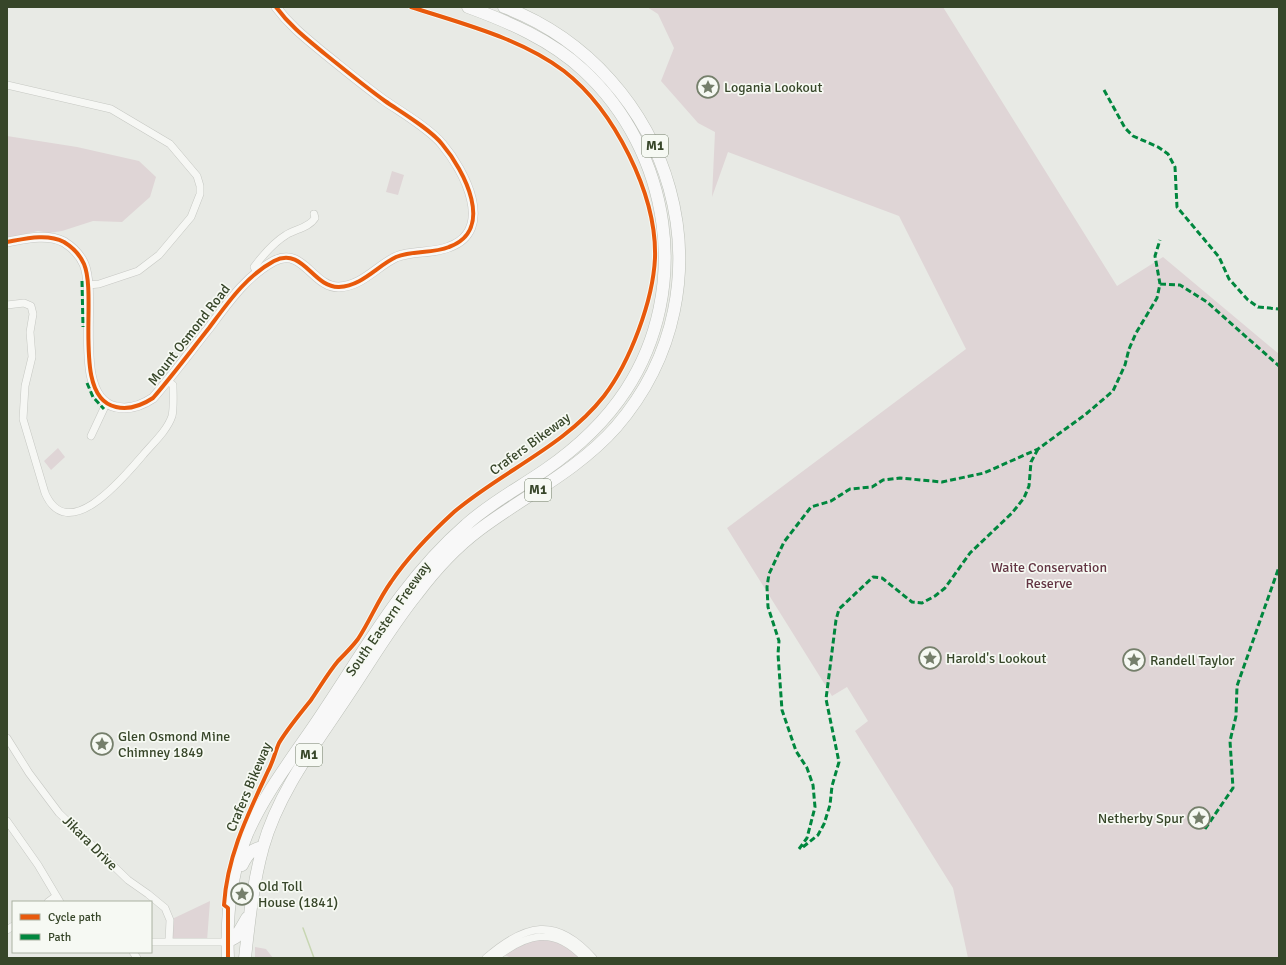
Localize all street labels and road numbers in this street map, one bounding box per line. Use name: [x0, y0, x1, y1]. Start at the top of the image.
road number: M1: [642, 135, 668, 157]
street label: Mount Osmond Road: [144, 281, 234, 389]
street label: Crafers Bikeway: [486, 409, 574, 479]
road number: M1: [525, 479, 551, 501]
street label: South Eastern Freeway: [342, 558, 434, 680]
street label: Crafers Bikeway: [222, 739, 276, 834]
road number: M1: [296, 744, 322, 766]
street label: Jikara Drive: [59, 812, 121, 874]

